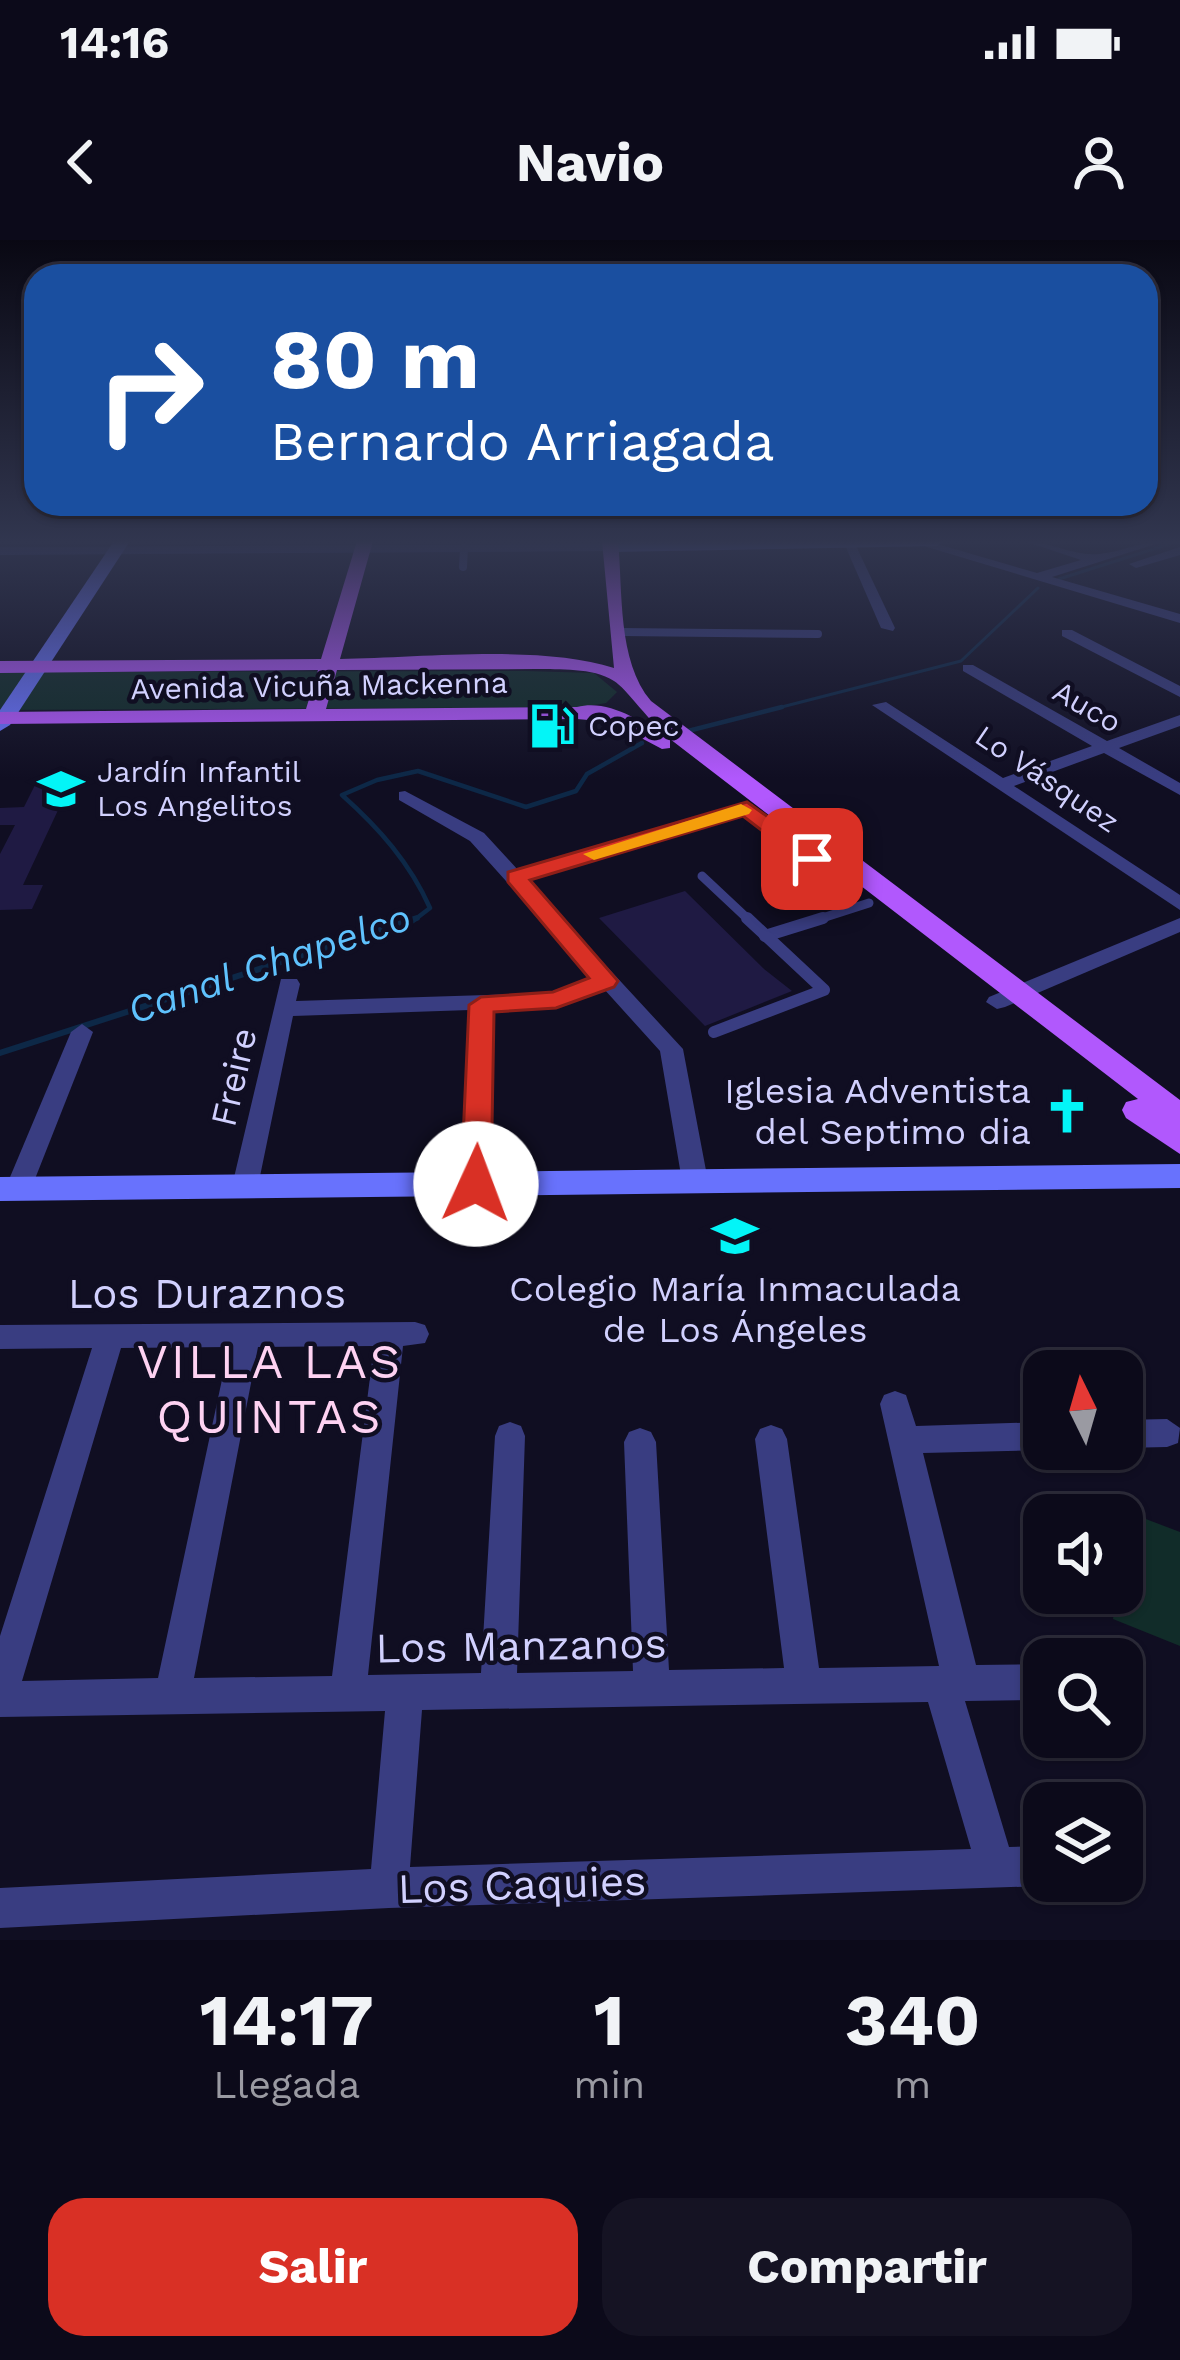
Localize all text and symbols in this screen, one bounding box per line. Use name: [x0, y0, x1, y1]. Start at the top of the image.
text: 14:16: [60, 16, 169, 69]
icon: back: [48, 129, 114, 195]
icon: person: [1066, 129, 1132, 195]
text: Navio: [516, 131, 664, 194]
text: 80 m: [270, 310, 480, 408]
icon: right: [72, 312, 228, 468]
text: Bernardo Arriagada: [270, 410, 774, 473]
street label: Avenida Vicuña Mackenna: [130, 665, 508, 706]
street label: Auco: [1047, 673, 1128, 740]
fuel station icon: Copec: [527, 701, 577, 751]
place label: Copec: [588, 708, 680, 743]
street label: Lo Vásquez: [969, 718, 1126, 839]
place label: Jardín Infantil Los Angelitos: [97, 754, 301, 823]
school or university icon: Jardín Infantil Los Angelitos: [36, 764, 86, 814]
pin: [761, 808, 863, 910]
icon: arrive: [779, 826, 845, 892]
water label: Canal Chapelco: [122, 894, 417, 1033]
street label: Freire: [202, 1024, 266, 1131]
place label: Iglesia Adventista del Septimo dia: [724, 1070, 1031, 1153]
church icon: Iglesia Adventista del Septimo dia: [1042, 1086, 1092, 1136]
position arrow: [413, 1121, 539, 1247]
school or university icon: Colegio María Inmaculada de Los Ángeles: [710, 1211, 760, 1261]
place label: Colegio María Inmaculada de Los Ángeles: [509, 1268, 961, 1351]
street label: Los Duraznos: [68, 1269, 346, 1318]
district label: VILLA LAS QUINTAS: [137, 1333, 403, 1445]
north arrow: [1023, 1350, 1143, 1470]
map controls: [1023, 1350, 1143, 1902]
button: sound: [1023, 1494, 1143, 1614]
street label: Los Manzanos: [375, 1618, 667, 1673]
button: search: [1023, 1638, 1143, 1758]
button: layers: [1023, 1782, 1143, 1902]
street label: Los Caquies: [397, 1856, 647, 1913]
text: 14:17: [200, 1978, 374, 2062]
text: 1: [594, 1978, 625, 2062]
text: 340: [845, 1978, 980, 2062]
text: Llegada: [213, 2062, 360, 2107]
text: min: [573, 2062, 645, 2107]
text: m: [894, 2062, 931, 2107]
button: Salir: [48, 2198, 578, 2336]
button: Compartir: [602, 2198, 1132, 2336]

